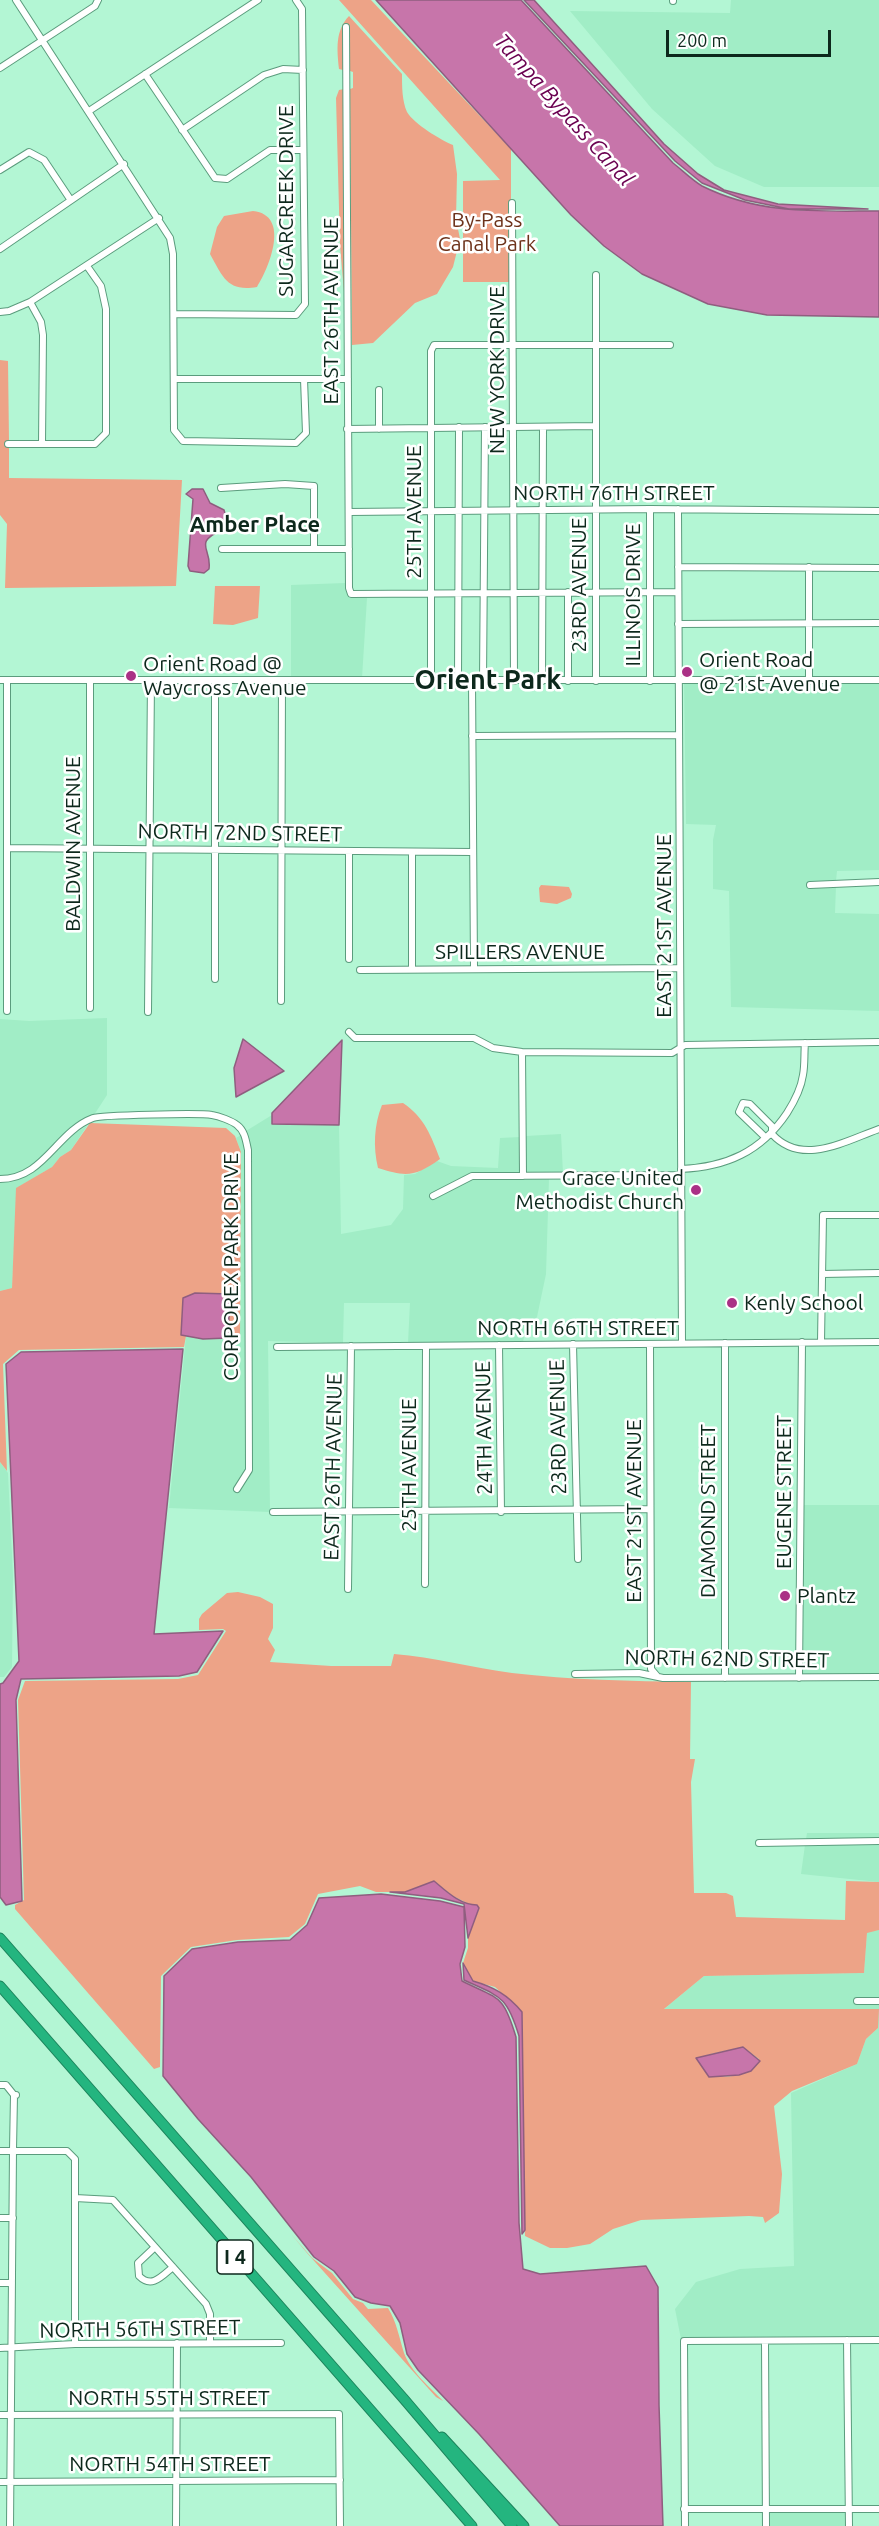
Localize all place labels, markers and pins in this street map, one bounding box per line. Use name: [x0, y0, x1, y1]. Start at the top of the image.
place label: Orient Road @ 21st Avenue: [699, 647, 840, 697]
place label: Orient Road @ Waycross Avenue: [143, 651, 307, 701]
marker: Orient Road @ 21st Avenue: [680, 665, 694, 679]
marker: Orient Road @ Waycross Avenue: [124, 669, 138, 683]
place label: Grace United Methodist Church: [516, 1165, 684, 1215]
marker: Grace United Methodist Church: [689, 1183, 703, 1197]
place label: Kenly School: [744, 1290, 863, 1316]
marker: Kenly School: [725, 1296, 739, 1310]
place label: Plantz: [797, 1583, 856, 1609]
marker: Plantz: [778, 1589, 792, 1603]

